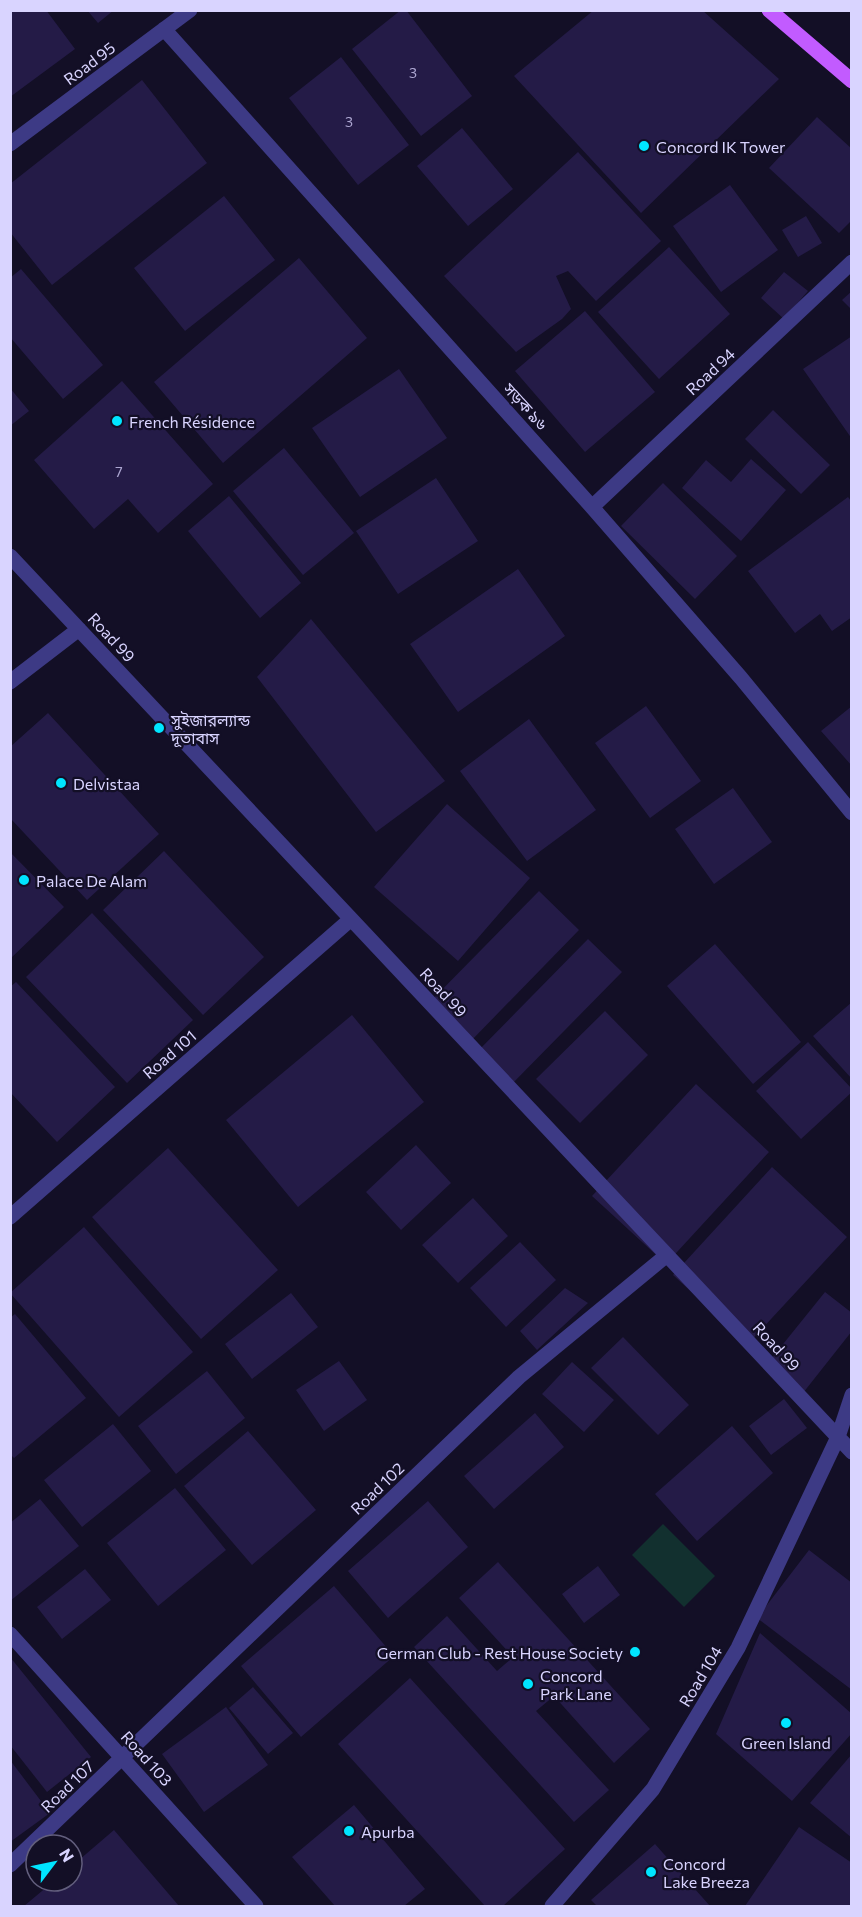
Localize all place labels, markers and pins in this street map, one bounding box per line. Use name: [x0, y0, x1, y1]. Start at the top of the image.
place label: Concord IK Tower: [656, 137, 786, 156]
marker: Concord IK Tower: [637, 139, 651, 153]
place label: French Résidence: [129, 412, 255, 431]
marker: French Résidence: [110, 414, 124, 428]
place label: সুইজারল্যান্ড দূতাবাস: [170, 710, 251, 747]
marker: সুইজারল্যান্ড দূতাবাস: [152, 721, 166, 735]
place label: Delvistaa: [73, 774, 140, 793]
marker: Delvistaa: [54, 776, 68, 790]
place label: Palace De Alam: [36, 871, 147, 890]
marker: Palace De Alam: [17, 873, 31, 887]
place label: German Club - Rest House Society: [377, 1643, 623, 1662]
marker: German Club - Rest House Society: [628, 1645, 642, 1659]
place label: Concord Park Lane: [540, 1666, 612, 1703]
marker: Concord Park Lane: [521, 1677, 535, 1691]
marker: Green Island: [779, 1716, 793, 1730]
place label: Green Island: [741, 1733, 831, 1752]
place label: Apurba: [361, 1822, 415, 1841]
marker: Apurba: [342, 1824, 356, 1838]
place label: Concord Lake Breeza: [663, 1854, 750, 1891]
marker: Concord Lake Breeza: [644, 1865, 658, 1879]

